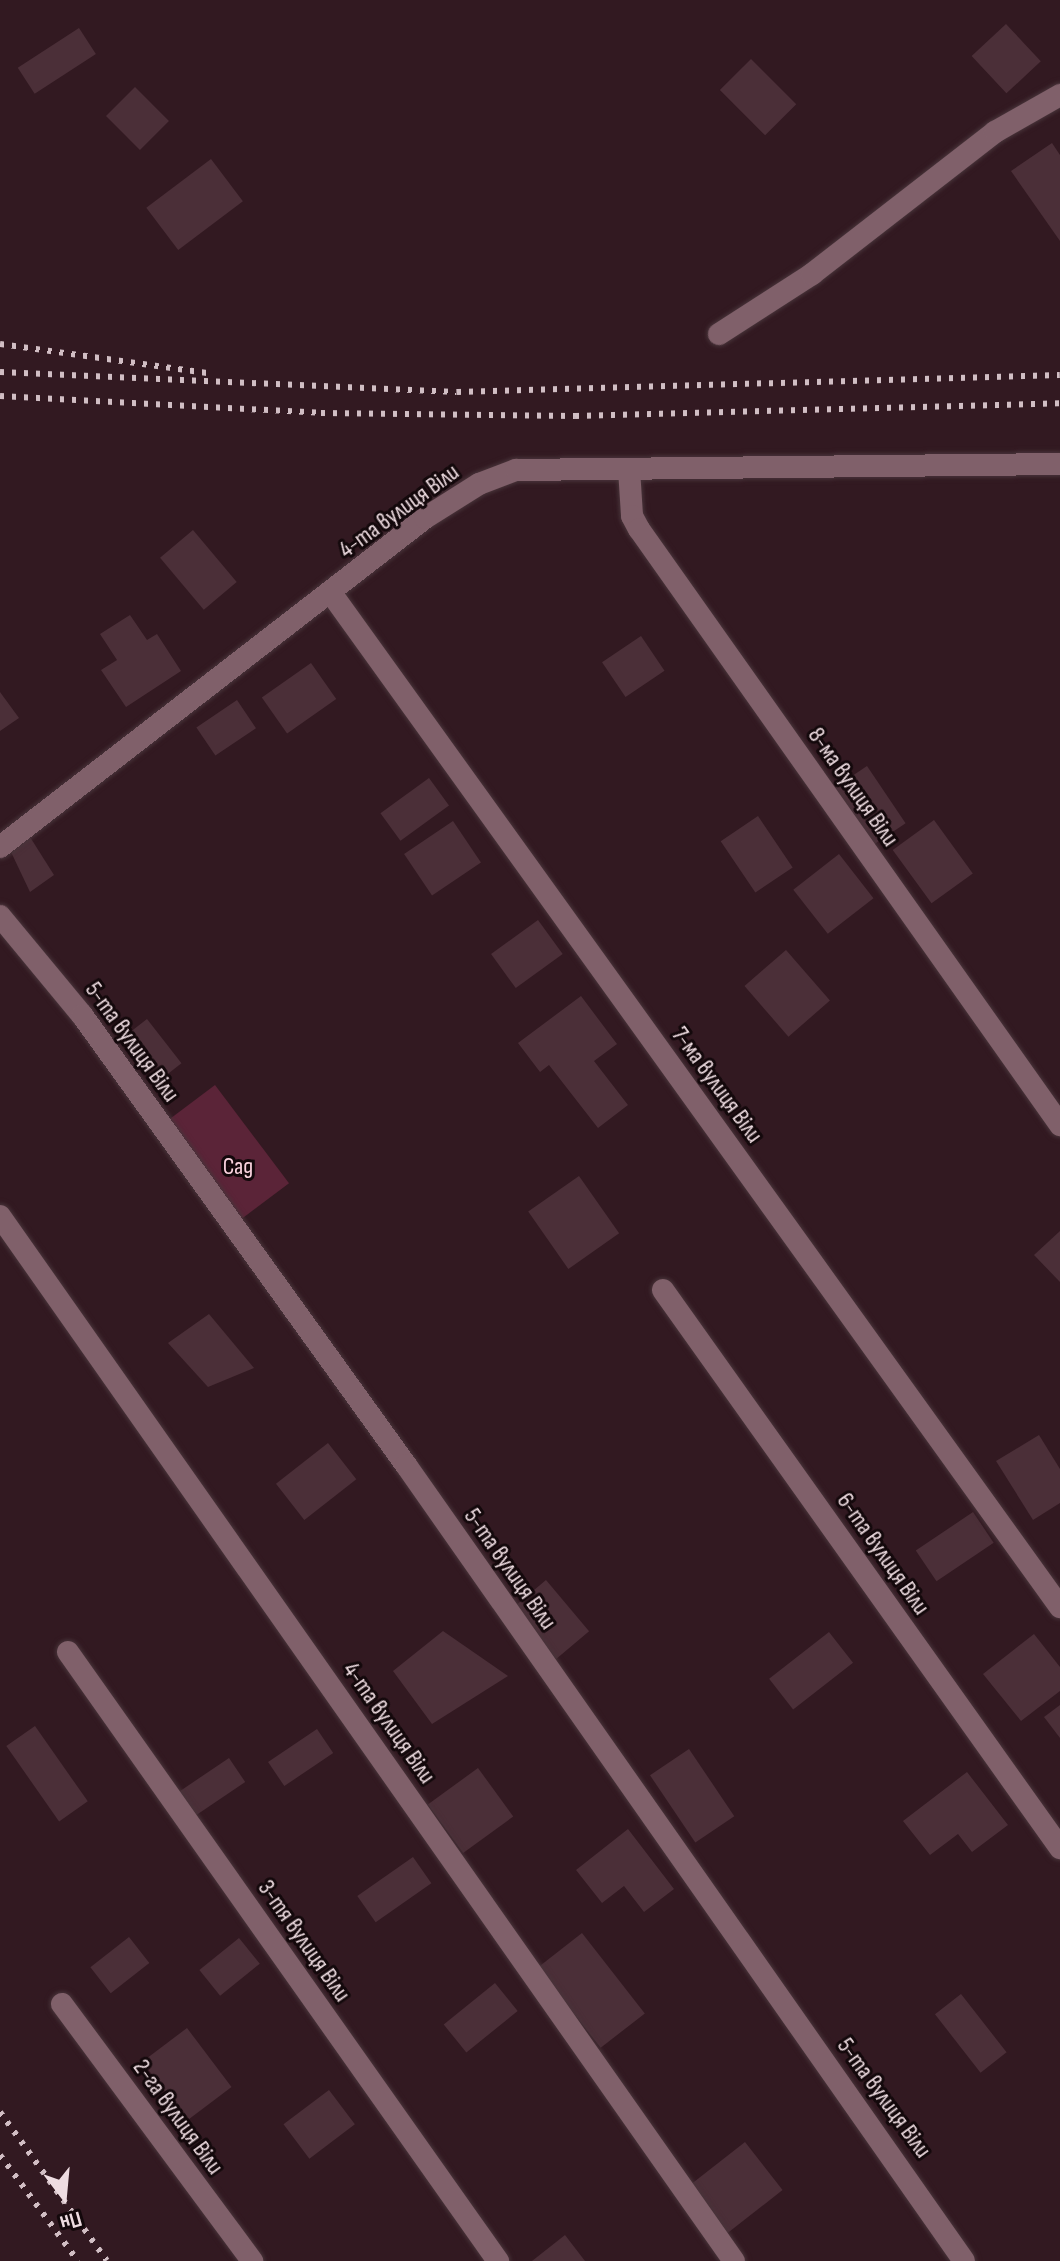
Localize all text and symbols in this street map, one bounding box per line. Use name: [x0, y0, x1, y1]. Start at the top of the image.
street label: 4-та вулиця Віли: [333, 458, 465, 564]
street label: 8-ма вулиця Віли: [802, 722, 904, 852]
street label: 5-та вулиця Віли: [79, 976, 185, 1108]
street label: 7-ма вулиця Віли: [665, 1021, 769, 1149]
park label: Сад: [223, 1153, 253, 1181]
street label: 6-та вулиця Віли: [830, 1488, 936, 1620]
street label: 5-та вулиця Віли: [458, 1503, 562, 1635]
street label: 4-та вулиця Віли: [337, 1657, 441, 1789]
street label: 3-тя вулиця Віли: [252, 1875, 356, 2007]
street label: 5-та вулиця Віли: [831, 2032, 937, 2164]
street label: 2-га вулиця Віли: [127, 2054, 229, 2180]
north arrow: [24, 2157, 104, 2237]
text: Пн: [57, 2205, 85, 2236]

